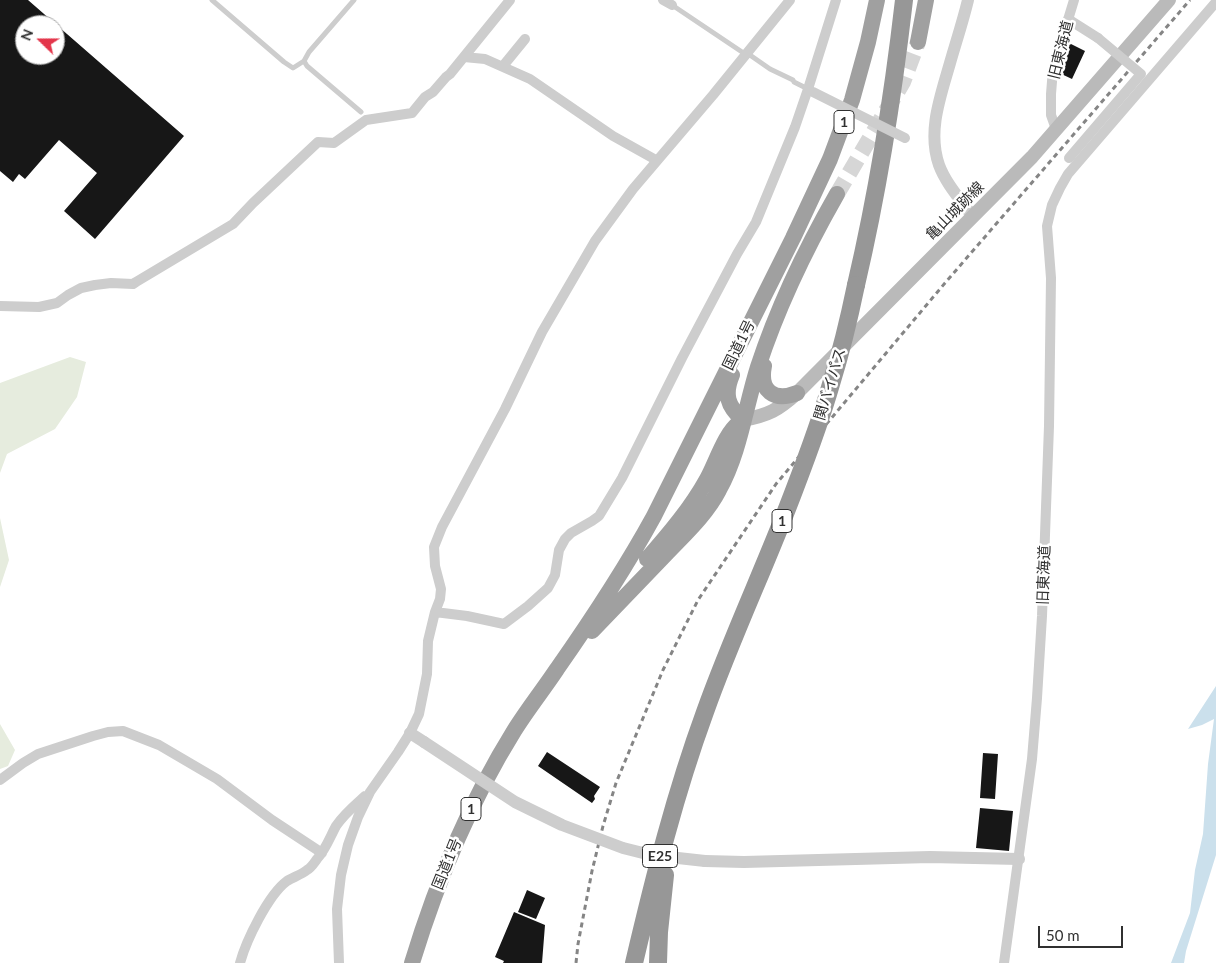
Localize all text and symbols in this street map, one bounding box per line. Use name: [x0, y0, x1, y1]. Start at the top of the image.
north arrow: [15, 15, 65, 65]
street label: 旧東海道: [1045, 19, 1077, 81]
text: N: [17, 26, 36, 43]
road number: 1: [834, 110, 854, 134]
street label: 亀山城跡線: [922, 178, 988, 244]
street label: 国道1号: [719, 317, 759, 373]
street label: 関バイパス: [810, 346, 850, 422]
road number: 1: [772, 510, 792, 532]
street label: 旧東海道: [1034, 545, 1054, 605]
road number: 1: [461, 798, 481, 821]
street label: 国道1号: [429, 836, 465, 892]
road number: E25: [642, 844, 678, 868]
scale bar: [1041, 916, 1126, 948]
text: 50 m: [1046, 926, 1080, 944]

